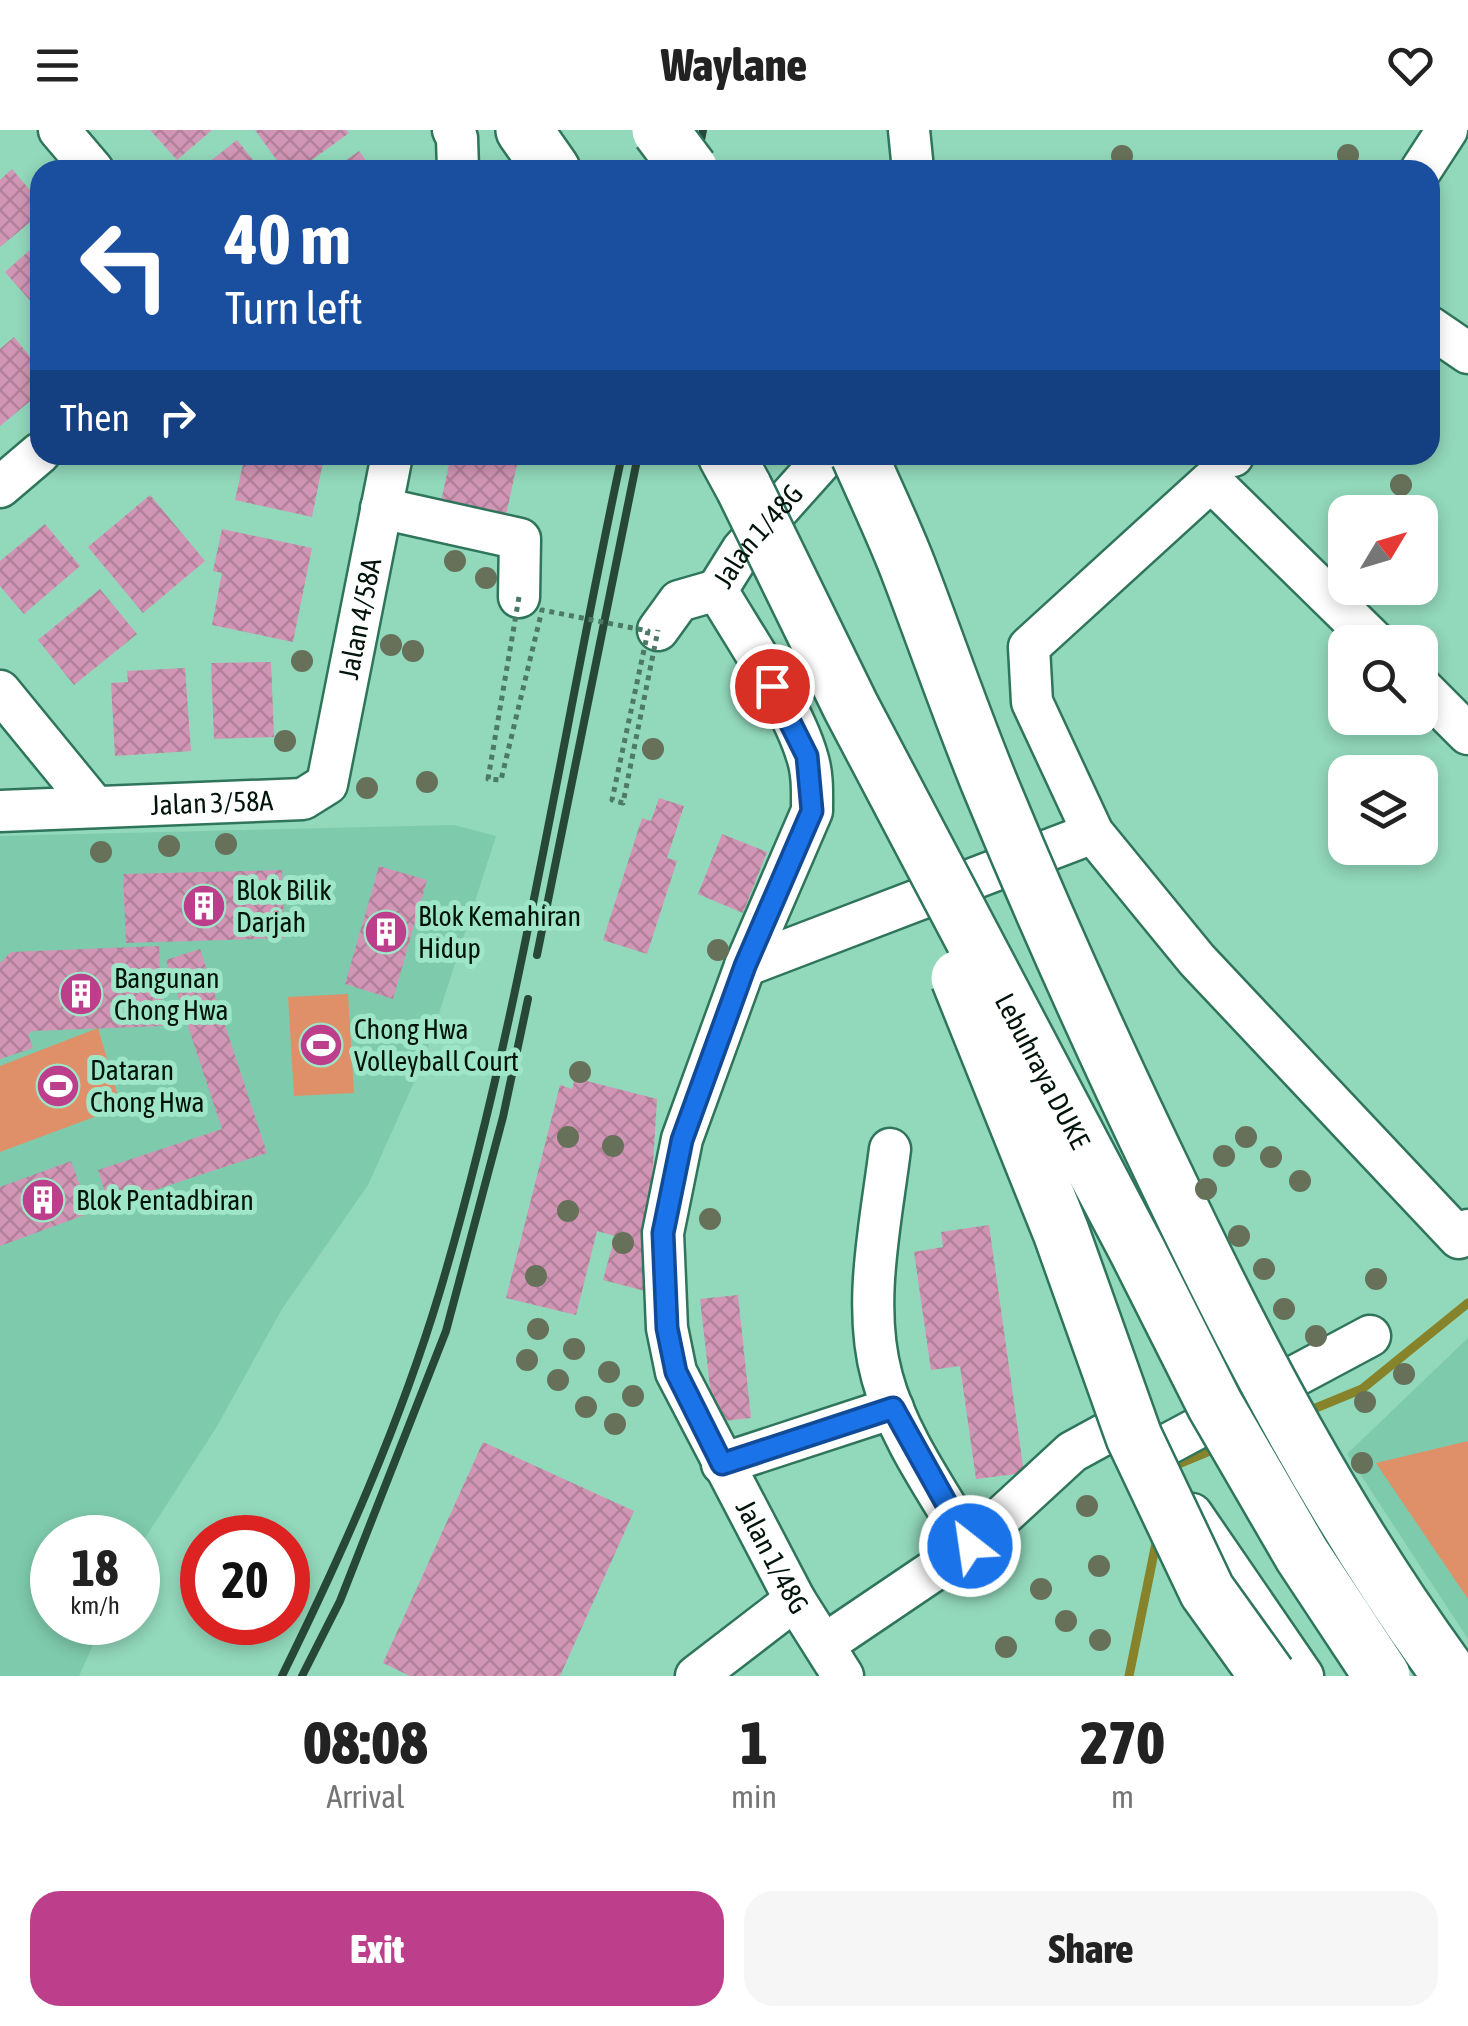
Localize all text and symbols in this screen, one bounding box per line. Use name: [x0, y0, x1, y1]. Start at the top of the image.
icon: menu: [30, 38, 85, 93]
icon: heart: [1383, 38, 1438, 93]
text: Waylane: [661, 39, 807, 91]
text: 40 m: [225, 199, 351, 279]
icon: left: [60, 200, 190, 330]
text: Turn left: [225, 282, 363, 334]
icon: right: [150, 390, 205, 445]
text: Then: [60, 396, 130, 439]
street label: Jalan 1/48G: [707, 478, 809, 593]
north arrow: [1328, 495, 1438, 605]
map controls: [1328, 495, 1438, 865]
street label: Jalan 4/58A: [332, 555, 387, 682]
button: search: [1328, 625, 1438, 735]
pin: [730, 644, 815, 729]
icon: arrive: [745, 659, 800, 714]
button: layers: [1328, 755, 1438, 865]
street label: Jalan 3/58A: [150, 784, 274, 821]
place label: Blok Bilik Darjah: [236, 874, 332, 938]
building icon: Blok Bilik Darjah: [181, 883, 227, 929]
place label: Blok Kemahiran Hidup: [418, 900, 581, 964]
building icon: Blok Kemahiran Hidup: [363, 909, 409, 955]
place label: Bangunan Chong Hwa: [114, 962, 229, 1026]
building icon: Bangunan Chong Hwa: [58, 971, 104, 1017]
street label: Lebuhraya DUKE: [989, 988, 1097, 1154]
place label: Chong Hwa Volleyball Court: [354, 1013, 519, 1077]
sports icon: Chong Hwa Volleyball Court: [298, 1022, 344, 1068]
place label: Dataran Chong Hwa: [90, 1054, 205, 1118]
sports icon: Dataran Chong Hwa: [35, 1063, 81, 1109]
building icon: Blok Pentadbiran: [20, 1177, 66, 1223]
place label: Blok Pentadbiran: [76, 1184, 254, 1216]
position arrow: [918, 1494, 1022, 1598]
street label: Jalan 1/48G: [730, 1495, 816, 1620]
speed limit sign: 20: [180, 1515, 310, 1645]
text: 18: [71, 1539, 118, 1597]
text: km/h: [70, 1591, 120, 1619]
text: 08:08: [303, 1708, 428, 1777]
text: 1: [740, 1708, 768, 1777]
text: 270: [1080, 1708, 1165, 1777]
text: Arrival: [326, 1778, 405, 1815]
text: min: [731, 1778, 777, 1815]
text: m: [1111, 1778, 1134, 1815]
button: Exit: [30, 1891, 724, 2006]
button: Share: [744, 1891, 1438, 2006]

